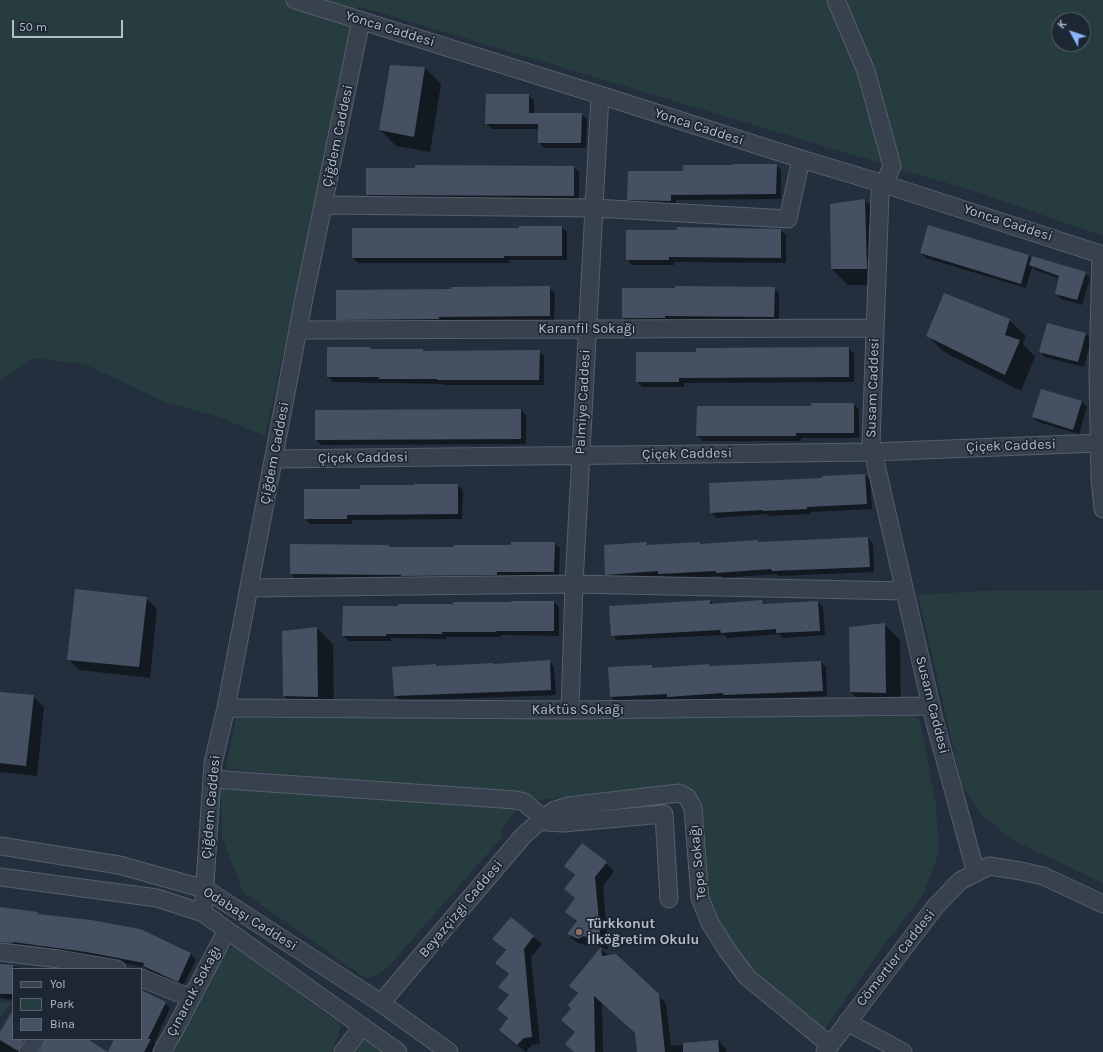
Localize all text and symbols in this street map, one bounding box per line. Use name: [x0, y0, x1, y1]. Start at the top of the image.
street label: Yonca Caddesi: [343, 7, 437, 51]
scale bar: [14, 12, 125, 38]
north arrow: [1051, 12, 1091, 52]
text: K: [1055, 18, 1069, 32]
text: 50 m: [19, 20, 47, 34]
street label: Çiğdem Caddesi: [319, 83, 357, 189]
street label: Yonca Caddesi: [652, 105, 746, 149]
street label: Yonca Caddesi: [961, 201, 1055, 245]
street label: Karanfil Sokağı: [538, 321, 636, 337]
street label: Susam Caddesi: [863, 338, 883, 438]
street label: Palmiye Caddesi: [572, 349, 594, 455]
street label: Çiğdem Caddesi: [257, 400, 293, 506]
street label: Çiçek Caddesi: [966, 436, 1056, 456]
street label: Çiçek Caddesi: [642, 445, 732, 463]
street label: Çiçek Caddesi: [318, 449, 408, 467]
street label: Susam Caddesi: [912, 654, 952, 756]
street label: Kaktüs Sokağı: [532, 702, 624, 718]
street label: Çiğdem Caddesi: [198, 754, 224, 860]
street label: Tepe Sokağı: [686, 824, 710, 900]
street label: Beyazçizgi Caddesi: [415, 857, 507, 961]
street label: Odabaşı Caddesi: [200, 883, 300, 955]
street label: Cömertler Caddesi: [853, 906, 939, 1010]
place label: Türkkonut İlköğretim Okulu: [587, 916, 699, 948]
marker: Türkkonut İlköğretim Okulu: [574, 927, 584, 937]
street label: Çınarcık Sokağı: [163, 943, 225, 1039]
legend: [12, 968, 142, 1040]
text: Yol: [50, 977, 66, 991]
text: Park: [50, 997, 74, 1011]
text: Bina: [50, 1017, 75, 1031]

